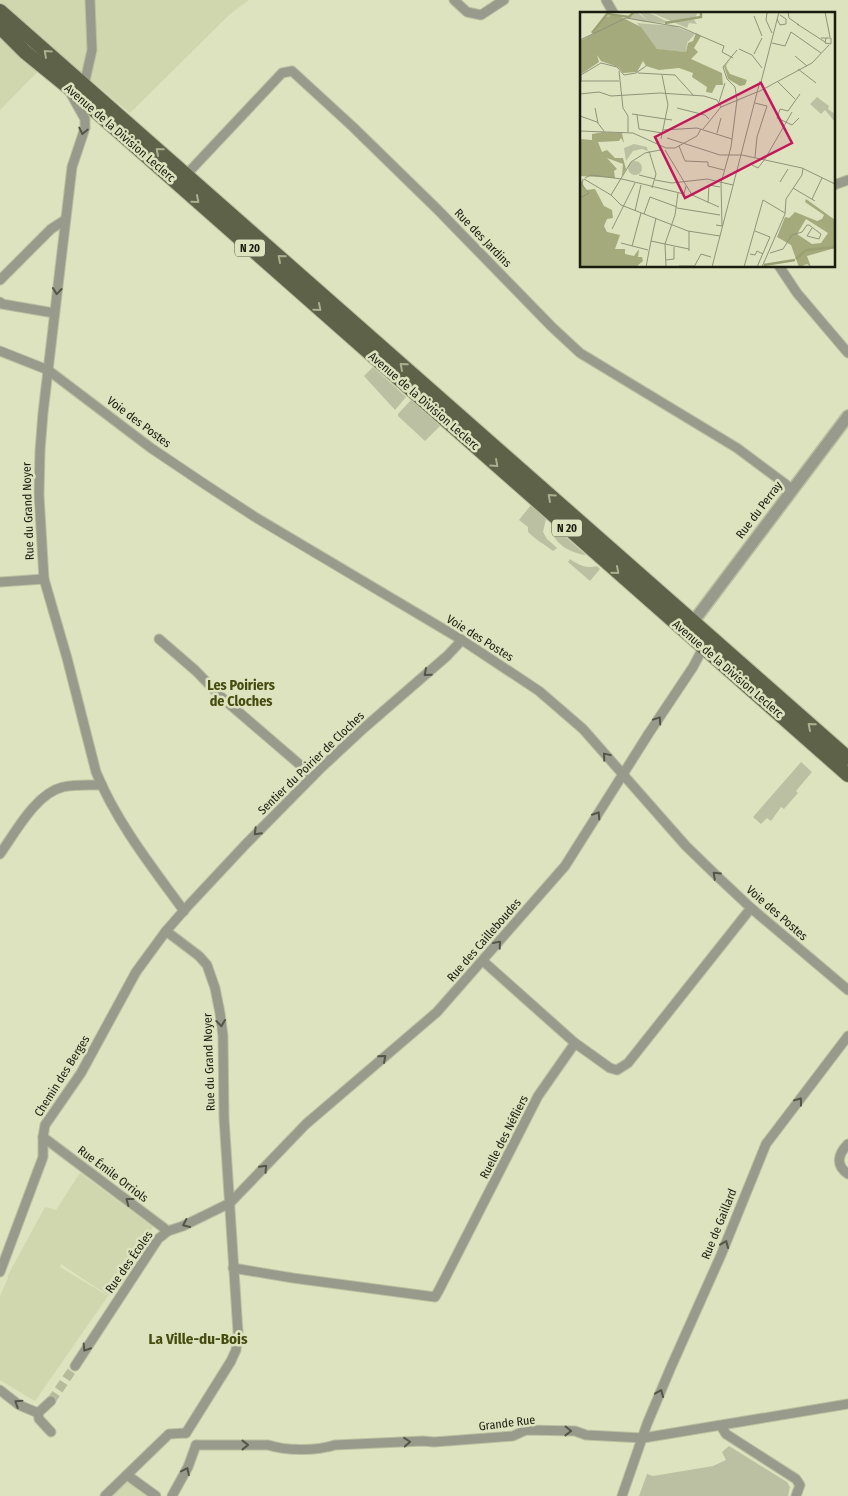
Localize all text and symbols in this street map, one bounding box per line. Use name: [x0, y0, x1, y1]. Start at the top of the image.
inset map: [580, 12, 836, 268]
one-way arrow: [44, 50, 53, 59]
street label: Avenue de la Division Leclerc: [62, 81, 178, 185]
one-way arrow: [79, 127, 89, 136]
one-way arrow: [156, 148, 165, 157]
one-way arrow: [191, 195, 200, 204]
street label: Rue des Jardins: [452, 206, 514, 270]
road number: N 20: [235, 240, 265, 256]
one-way arrow: [278, 255, 287, 264]
one-way arrow: [52, 287, 63, 295]
one-way arrow: [313, 302, 322, 311]
street label: Avenue de la Division Leclerc: [366, 349, 482, 453]
one-way arrow: [399, 363, 408, 372]
street label: Voie des Postes: [104, 393, 174, 451]
one-way arrow: [489, 458, 498, 467]
street label: Rue du Grand Noyer: [19, 461, 37, 560]
street label: Rue du Perray: [733, 478, 785, 541]
one-way arrow: [548, 494, 557, 503]
road number: N 20: [552, 520, 582, 536]
one-way arrow: [611, 566, 620, 575]
street label: Voie des Postes: [444, 612, 516, 664]
street label: Avenue de la Division Leclerc: [670, 617, 786, 721]
one-way arrow: [423, 667, 432, 676]
district label: Les Poiriers de Cloches: [207, 677, 275, 710]
street label: Sentier du Poirier de Cloches: [255, 709, 367, 817]
one-way arrow: [652, 716, 661, 725]
one-way arrow: [808, 723, 817, 732]
one-way arrow: [602, 752, 611, 761]
one-way arrow: [591, 812, 600, 821]
one-way arrow: [254, 827, 263, 836]
one-way arrow: [712, 872, 721, 881]
street label: Voie des Postes: [744, 883, 810, 943]
street label: Rue des Cailleboudes: [444, 896, 524, 984]
one-way arrow: [492, 940, 501, 949]
street label: Rue du Grand Noyer: [200, 1012, 218, 1111]
one-way arrow: [215, 1019, 226, 1027]
street label: Chemin des Berges: [31, 1033, 93, 1119]
one-way arrow: [377, 1055, 386, 1064]
street label: Ruelle des Néfliers: [477, 1093, 531, 1181]
one-way arrow: [793, 1098, 801, 1107]
street label: Rue Émile Orriols: [75, 1142, 152, 1205]
one-way arrow: [258, 1165, 267, 1174]
street label: Rue de Gaillard: [698, 1187, 740, 1261]
one-way arrow: [126, 1199, 135, 1207]
one-way arrow: [182, 1218, 191, 1229]
street label: Rue des Écoles: [102, 1228, 156, 1296]
one-way arrow: [719, 1240, 729, 1249]
district label: La Ville-du-Bois: [148, 1330, 248, 1348]
one-way arrow: [83, 1343, 93, 1352]
one-way arrow: [654, 1389, 665, 1398]
one-way arrow: [14, 1400, 23, 1410]
street label: Grande Rue: [478, 1413, 536, 1433]
one-way arrow: [564, 1426, 572, 1436]
one-way arrow: [403, 1436, 411, 1447]
one-way arrow: [242, 1440, 249, 1450]
one-way arrow: [179, 1467, 190, 1476]

